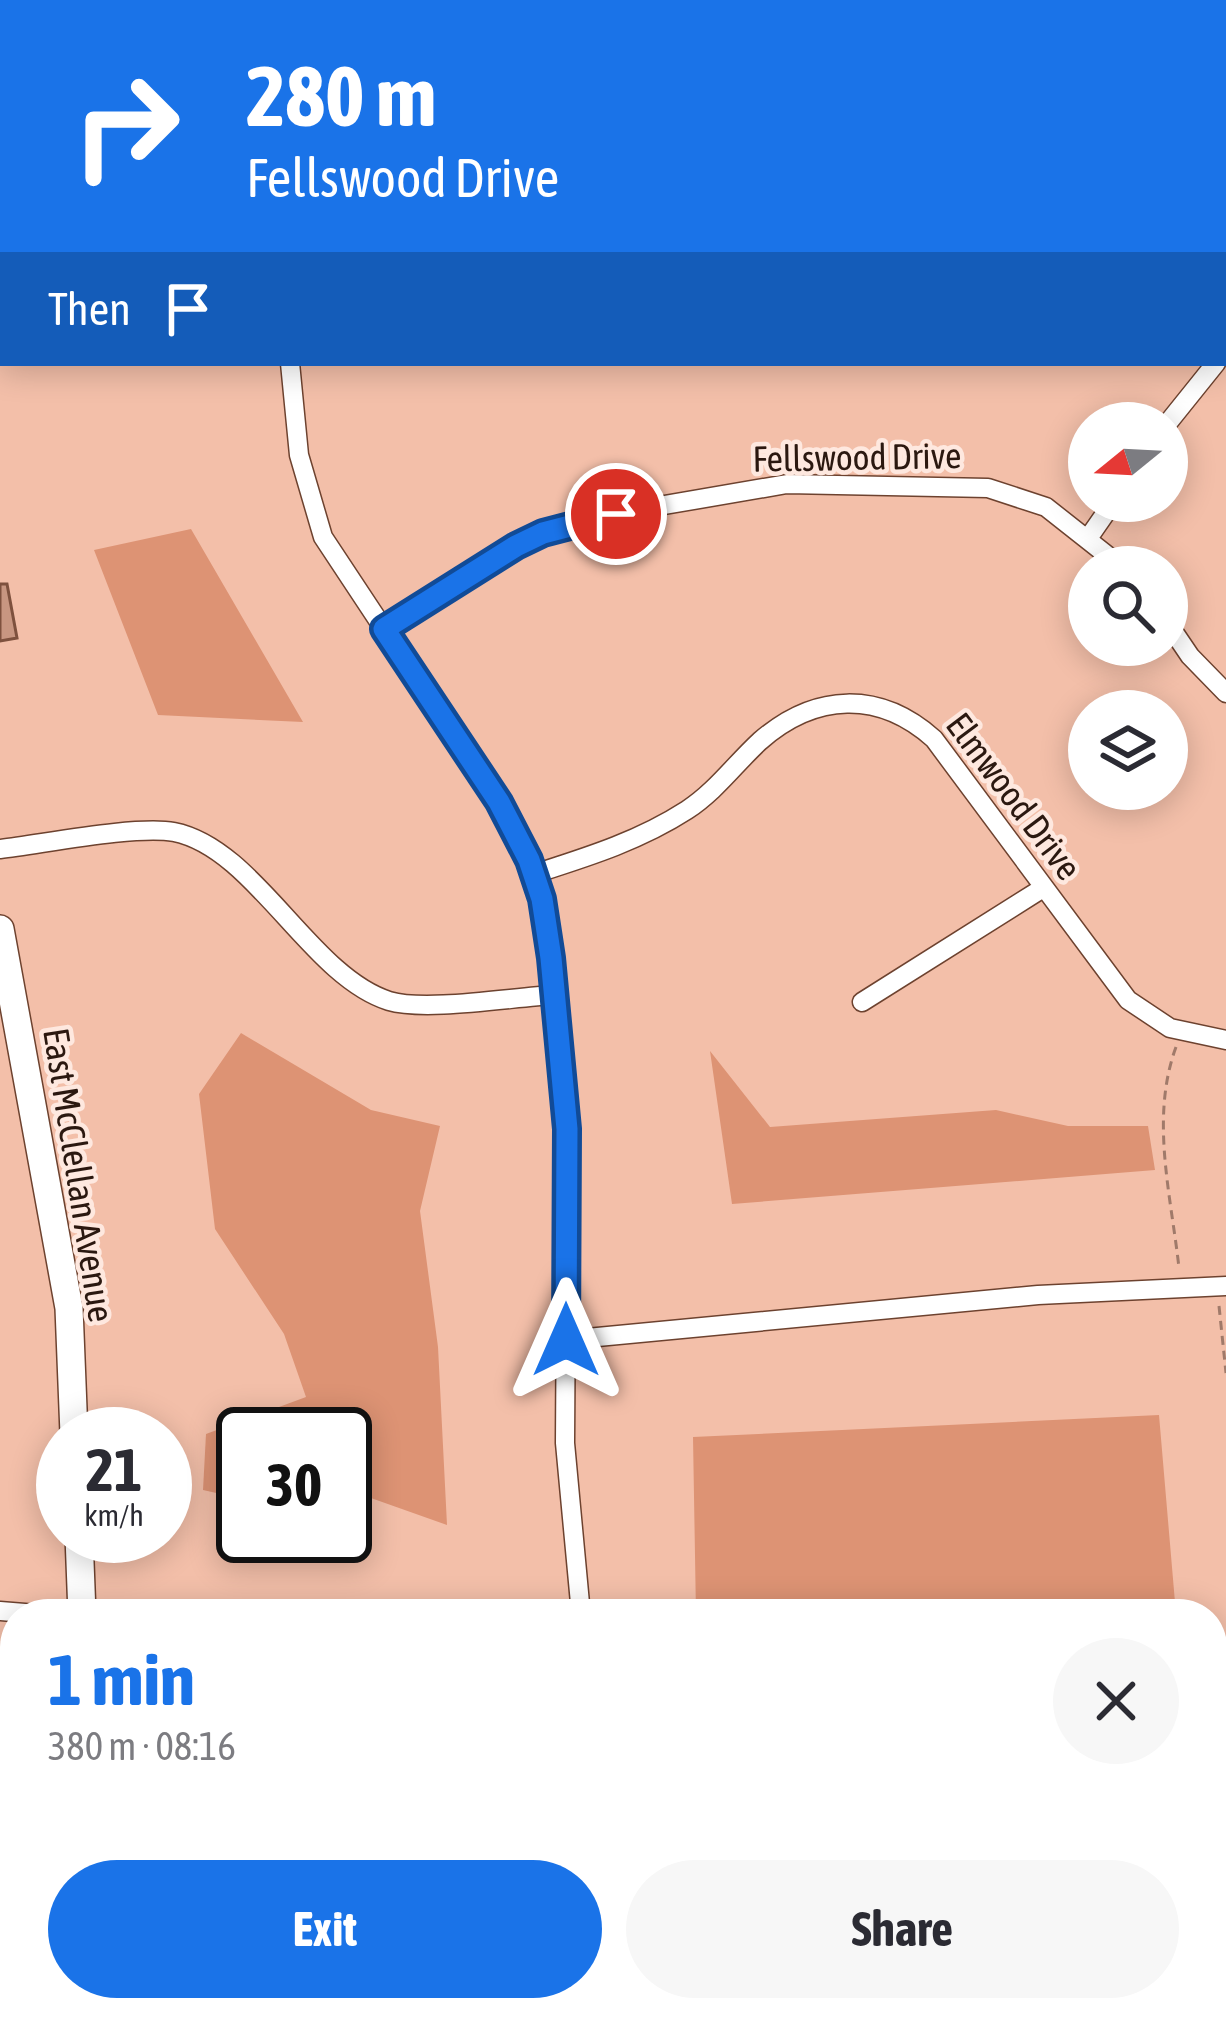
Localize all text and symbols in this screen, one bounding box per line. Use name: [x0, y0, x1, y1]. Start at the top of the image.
icon: right: [48, 48, 204, 204]
text: 280 m: [246, 48, 436, 144]
text: Fellswood Drive: [246, 147, 559, 208]
icon: arrive: [155, 276, 221, 342]
text: Then: [48, 283, 131, 335]
north arrow: [1068, 402, 1188, 522]
map controls: [1068, 402, 1188, 810]
street label: Fellswood Drive: [752, 434, 962, 480]
pin: [565, 463, 667, 565]
icon: arrive: [583, 481, 649, 547]
button: search: [1068, 546, 1188, 666]
button: layers: [1068, 690, 1188, 810]
street label: Elmwood Drive: [938, 704, 1090, 888]
street label: East McClellan Avenue: [35, 1025, 123, 1325]
position arrow: [503, 1277, 629, 1403]
speed limit sign: 30: [216, 1407, 372, 1563]
text: 21: [86, 1435, 142, 1504]
text: km/h: [84, 1498, 144, 1532]
text: 1 min: [48, 1638, 195, 1720]
button: close: [1053, 1638, 1179, 1764]
text: 380 m · 08:16: [48, 1724, 236, 1768]
button: Exit: [48, 1860, 602, 1998]
button: Share: [626, 1860, 1179, 1998]

